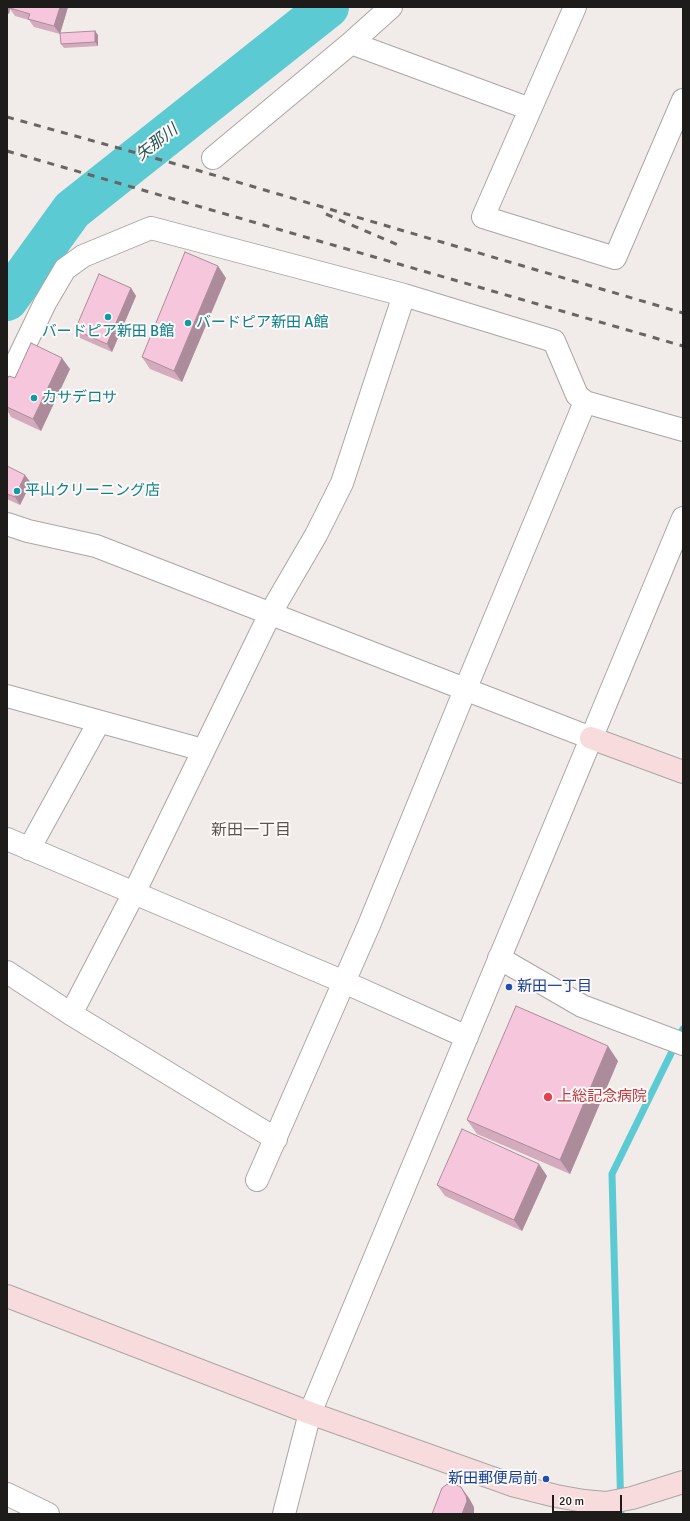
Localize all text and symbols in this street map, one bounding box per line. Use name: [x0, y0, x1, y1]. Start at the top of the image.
water label: 矢那川: [132, 121, 182, 165]
marker: バードピア新田 B館: [103, 312, 113, 322]
place label: バードピア新田 A館: [196, 314, 328, 332]
marker: バードピア新田 A館: [183, 318, 193, 328]
place label: バードピア新田 B館: [42, 323, 174, 341]
place label: カサデロサ: [42, 389, 117, 407]
marker: カサデロサ: [29, 393, 39, 403]
place label: 平山クリーニング店: [25, 482, 160, 500]
marker: 平山クリーニング店: [12, 486, 22, 496]
district label: 新田一丁目: [211, 821, 291, 841]
place label: 新田一丁目: [517, 978, 592, 996]
marker: 新田一丁目: [504, 982, 514, 992]
place label: 上総記念病院: [557, 1088, 647, 1106]
marker: 上総記念病院: [542, 1091, 554, 1103]
place label: 新田郵便局前: [448, 1470, 538, 1488]
marker: 新田郵便局前: [541, 1474, 551, 1484]
scale bar: [554, 1487, 624, 1513]
text: 20 m: [559, 1494, 584, 1509]

